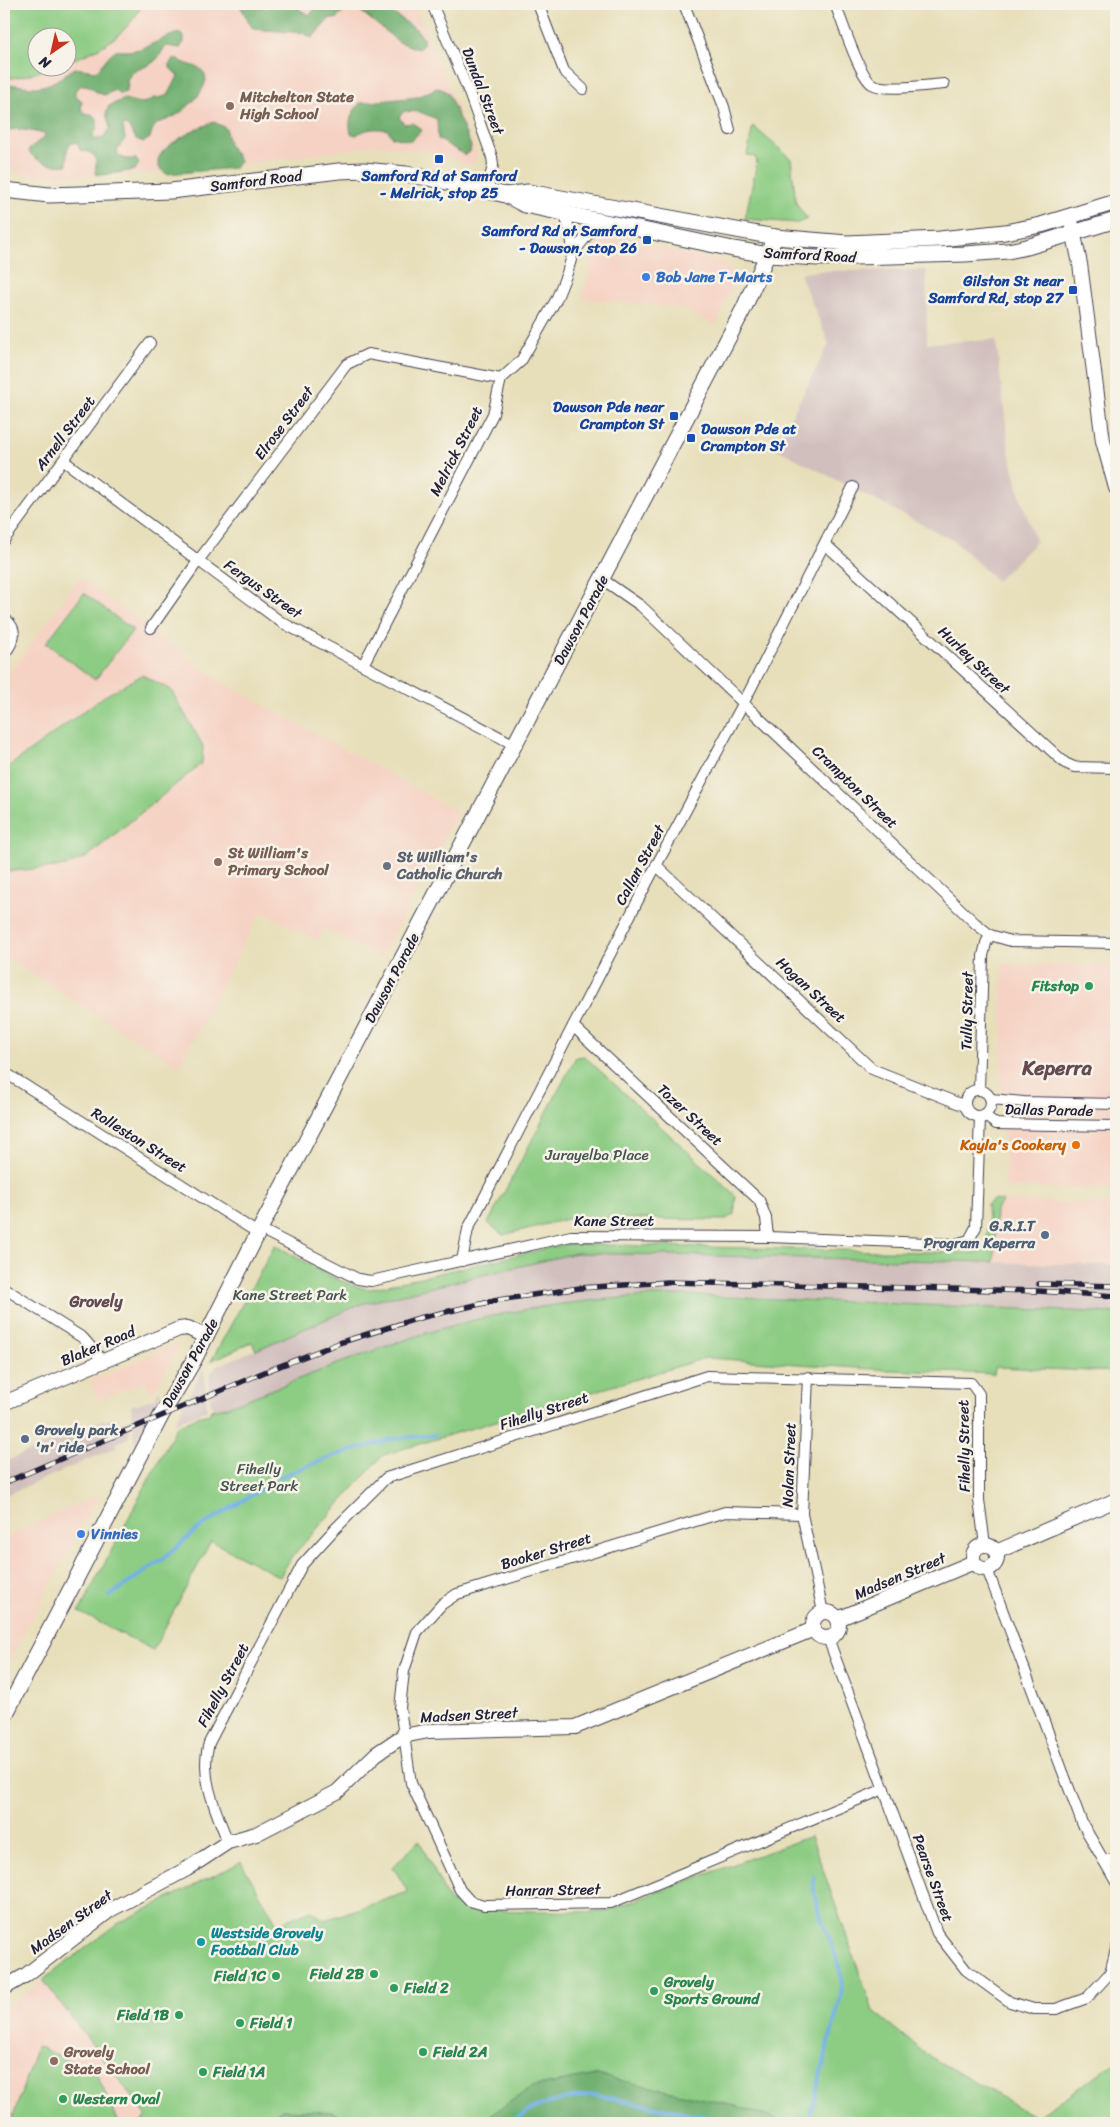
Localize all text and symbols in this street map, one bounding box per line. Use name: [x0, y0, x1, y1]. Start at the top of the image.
north arrow: [28, 28, 78, 78]
street label: Dundal Street: [454, 43, 512, 139]
text: N: [34, 49, 57, 76]
place label: Mitchelton State High School: [239, 84, 354, 127]
marker: Mitchelton State High School: [224, 100, 236, 112]
marker: Samford Rd at Samford - Melrick, stop 25: [433, 153, 445, 165]
street label: Samford Road: [208, 162, 305, 200]
place label: Samford Rd at Samford - Melrick, stop 25: [360, 163, 519, 206]
place label: Samford Rd at Samford - Dawson, stop 26: [481, 218, 639, 261]
marker: Samford Rd at Samford - Dawson, stop 26: [641, 234, 653, 246]
street label: Samford Road: [763, 240, 858, 270]
place label: Bob Jane T-Marts: [656, 264, 773, 290]
place label: Gilston St near Samford Rd, stop 27: [927, 268, 1065, 311]
marker: Bob Jane T-Marts: [640, 271, 652, 283]
marker: Gilston St near Samford Rd, stop 27: [1067, 284, 1079, 296]
street label: Elrose Street: [247, 380, 321, 466]
street label: Arnell Street: [27, 390, 102, 477]
place label: Dawson Pde near Crampton St: [553, 394, 666, 437]
street label: Melrick Street: [422, 401, 490, 501]
marker: Dawson Pde near Crampton St: [668, 410, 680, 422]
place label: Dawson Pde at Crampton St: [700, 416, 797, 459]
marker: Dawson Pde at Crampton St: [685, 432, 697, 444]
street label: Fergus Street: [218, 552, 308, 626]
street label: Dawson Parade: [546, 570, 616, 670]
street label: Hurley Street: [932, 619, 1017, 701]
street label: Crampton Street: [806, 739, 905, 835]
street label: Callan Street: [608, 819, 673, 910]
place label: St William's Primary School: [227, 840, 329, 883]
place label: St William's Catholic Church: [396, 844, 503, 887]
marker: St William's Primary School: [212, 856, 224, 868]
marker: St William's Catholic Church: [381, 860, 393, 872]
street label: Dawson Parade: [357, 928, 427, 1028]
street label: Hogan Street: [770, 950, 853, 1030]
street label: Tully Street: [953, 970, 981, 1051]
place label: Fitstop: [1031, 973, 1079, 999]
marker: Fitstop: [1083, 980, 1095, 992]
district label: Keperra: [1021, 1051, 1093, 1086]
street label: Tozer Street: [651, 1077, 729, 1153]
street label: Dallas Parade: [1004, 1096, 1094, 1124]
street label: Rolleston Street: [86, 1100, 192, 1180]
place label: Kayla's Cookery: [959, 1132, 1066, 1158]
marker: Kayla's Cookery: [1070, 1139, 1082, 1151]
park label: Jurayelba Place: [544, 1142, 649, 1168]
street label: Kane Street: [574, 1208, 654, 1234]
place label: G.R.I.T Program Keperra: [924, 1213, 1037, 1256]
marker: G.R.I.T Program Keperra: [1039, 1229, 1051, 1241]
park label: Kane Street Park: [233, 1282, 347, 1308]
district label: Grovely: [68, 1287, 123, 1316]
street label: Dawson Parade: [155, 1313, 226, 1413]
street label: Blaker Road: [57, 1318, 140, 1373]
street label: Fihelly Street: [496, 1384, 592, 1438]
street label: Fihelly Street: [950, 1399, 978, 1492]
place label: Grovely park 'n' ride: [34, 1417, 119, 1460]
street label: Nolan Street: [775, 1422, 803, 1508]
marker: Grovely park 'n' ride: [19, 1433, 31, 1445]
park label: Fihelly Street Park: [220, 1456, 298, 1499]
place label: Vinnies: [91, 1521, 139, 1547]
street label: Booker Street: [497, 1525, 595, 1577]
marker: Vinnies: [75, 1528, 87, 1540]
street label: Madsen Street: [850, 1545, 951, 1607]
street label: Fihelly Street: [190, 1638, 256, 1732]
street label: Madsen Street: [420, 1699, 519, 1731]
street label: Pearse Street: [905, 1830, 961, 1926]
street label: Hanran Street: [505, 1876, 602, 1904]
street label: Madsen Street: [24, 1882, 119, 1961]
place label: Westside Grovely Football Club: [210, 1920, 324, 1963]
marker: Westside Grovely Football Club: [195, 1936, 207, 1948]
place label: Field 2B: [309, 1961, 365, 1987]
place label: Field 1C: [213, 1963, 267, 1989]
marker: Field 2B: [368, 1968, 380, 1980]
place label: Grovely Sports Ground: [663, 1969, 761, 2012]
marker: Field 1C: [270, 1970, 282, 1982]
place label: Field 2: [403, 1975, 449, 2001]
marker: Field 2: [388, 1982, 400, 1994]
marker: Grovely Sports Ground: [648, 1985, 660, 1997]
place label: Field 1B: [116, 2002, 170, 2028]
marker: Field 1B: [173, 2009, 185, 2021]
place label: Field 1: [249, 2010, 293, 2036]
marker: Field 1: [234, 2017, 246, 2029]
place label: Grovely State School: [63, 2039, 150, 2082]
place label: Field 2A: [432, 2039, 488, 2065]
marker: Field 2A: [417, 2046, 429, 2058]
marker: Grovely State School: [48, 2055, 60, 2067]
place label: Field 1A: [212, 2059, 266, 2085]
marker: Field 1A: [197, 2066, 209, 2078]
place label: Western Oval: [73, 2086, 161, 2112]
marker: Western Oval: [57, 2093, 69, 2105]

